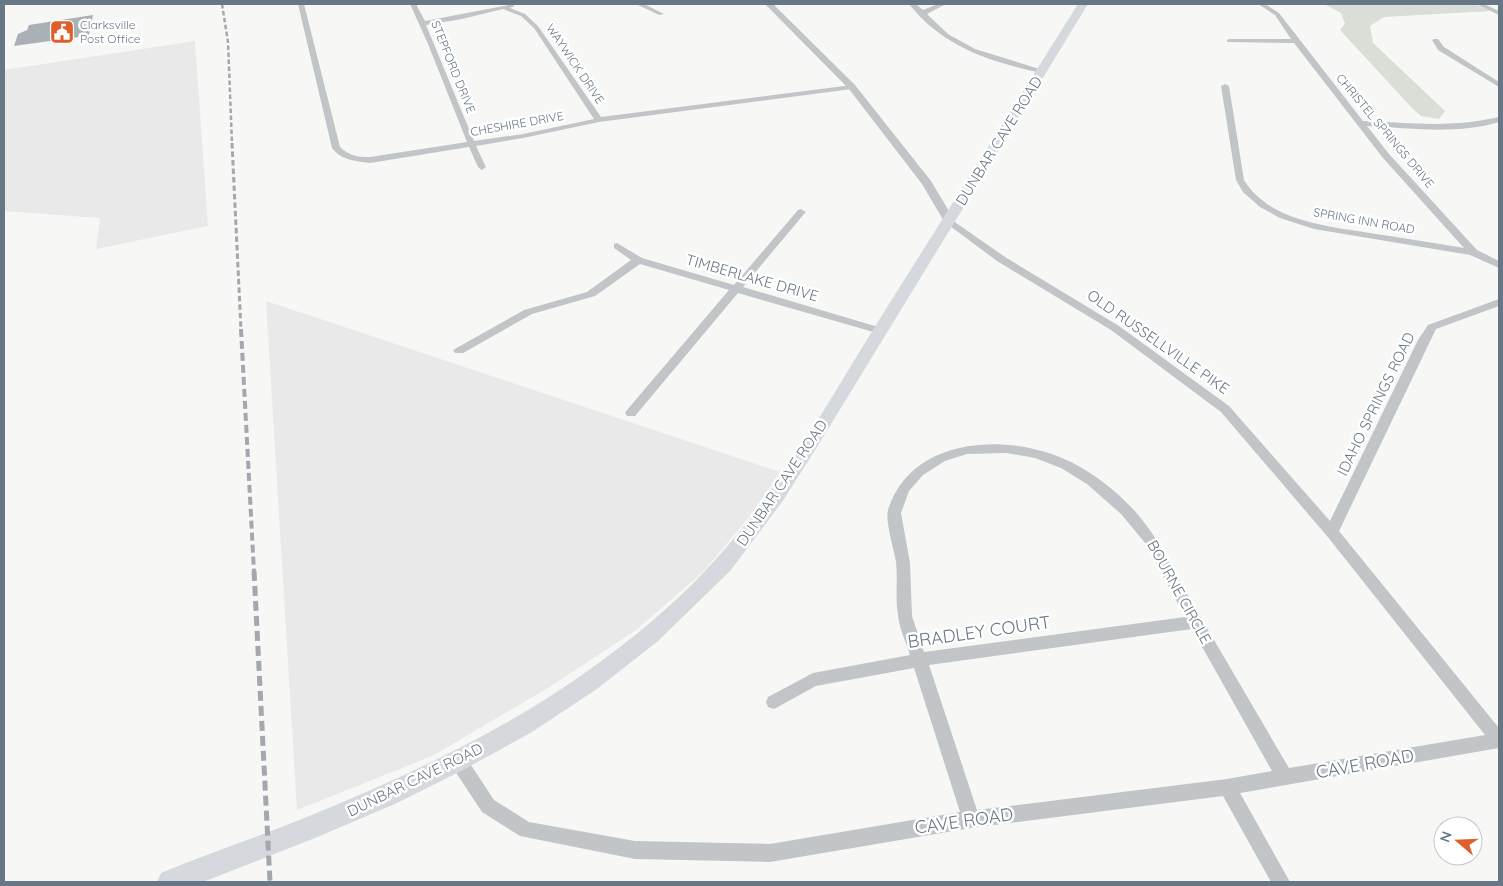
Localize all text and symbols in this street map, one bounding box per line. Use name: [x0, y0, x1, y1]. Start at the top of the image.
place label: Clarksville Post Office: [80, 17, 141, 46]
street label: STEPFORD DRIVE: [428, 18, 479, 115]
public building icon: Clarksville Post Office: [49, 19, 75, 45]
street label: WAYWICK DRIVE: [543, 21, 608, 107]
street label: CHRISTEL SPRINGS DRIVE: [1333, 71, 1438, 191]
street label: DUNBAR CAVE ROAD: [951, 73, 1046, 209]
street label: CHESHIRE DRIVE: [469, 108, 565, 139]
street label: SPRING INN ROAD: [1312, 204, 1416, 237]
street label: TIMBERLAKE DRIVE: [684, 249, 821, 306]
street label: OLD RUSSELLVILLE PIKE: [1084, 285, 1233, 398]
street label: IDAHO SPRINGS ROAD: [1333, 329, 1419, 479]
street label: DUNBAR CAVE ROAD: [732, 416, 831, 550]
street label: BOURNE CIRCLE: [1143, 537, 1216, 647]
street label: BRADLEY COURT: [906, 610, 1052, 653]
street label: DUNBAR CAVE ROAD: [344, 738, 486, 821]
street label: CAVE ROAD: [1314, 744, 1416, 783]
street label: CAVE ROAD: [913, 802, 1015, 839]
north arrow: [1433, 816, 1483, 866]
text: N: [1436, 829, 1456, 845]

